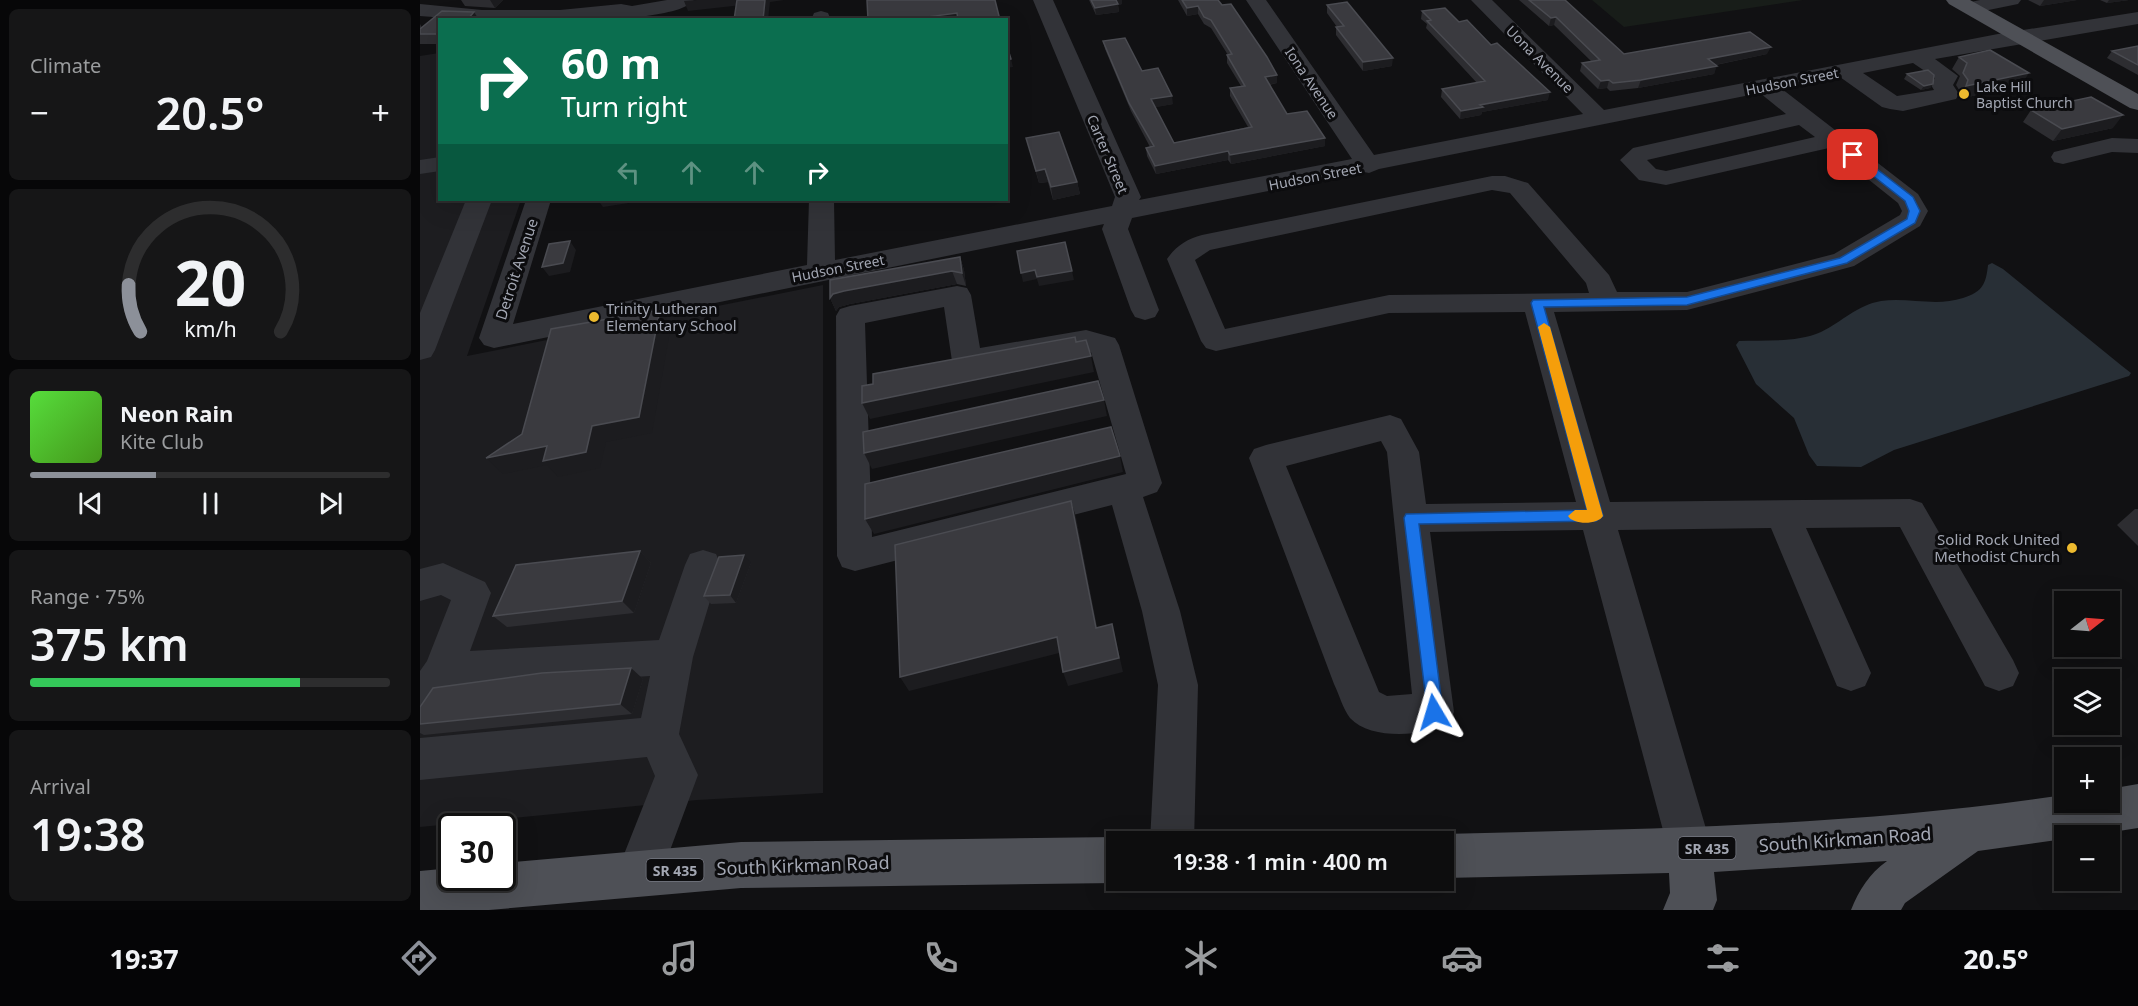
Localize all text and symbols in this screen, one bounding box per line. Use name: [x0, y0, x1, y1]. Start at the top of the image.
street label: Uona Avenue: [1502, 21, 1578, 97]
text: 60 m: [561, 34, 661, 91]
icon: right: [462, 42, 540, 120]
street label: Iona Avenue: [1281, 43, 1343, 123]
text: Climate: [30, 52, 101, 79]
street label: Hudson Street: [1744, 63, 1840, 99]
place label: Lake Hill Baptist Church: [1976, 77, 2073, 112]
text: 20.5°: [156, 82, 264, 143]
marker: Lake Hill Baptist Church: [1957, 87, 1971, 101]
text: Turn right: [561, 88, 687, 125]
text: −: [30, 90, 49, 135]
text: +: [371, 90, 390, 135]
street label: Carter Street: [1083, 112, 1133, 196]
pin: [1827, 129, 1878, 180]
icon: arrive: [1836, 138, 1869, 171]
icon: left: [612, 156, 645, 189]
icon: ahead: [675, 156, 708, 189]
icon: ahead: [738, 156, 771, 189]
icon: right: [801, 156, 834, 189]
street label: Hudson Street: [1267, 158, 1363, 194]
street label: Detroit Avenue: [490, 216, 542, 322]
text: 20: [174, 239, 246, 324]
street label: Hudson Street: [790, 250, 886, 286]
place label: Trinity Lutheran Elementary School: [606, 298, 737, 335]
marker: Trinity Lutheran Elementary School: [587, 310, 601, 324]
text: km/h: [184, 314, 236, 343]
text: Neon Rain: [120, 398, 233, 428]
text: Kite Club: [120, 428, 204, 455]
icon: previous: [74, 487, 107, 520]
icon: pause: [194, 487, 227, 520]
icon: next: [314, 487, 347, 520]
place label: Solid Rock United Methodist Church: [1934, 529, 2060, 566]
marker: Solid Rock United Methodist Church: [2065, 541, 2079, 555]
text: Range · 75%: [30, 583, 145, 610]
north arrow: [2054, 591, 2120, 657]
map controls: [2054, 591, 2120, 891]
text: 375 km: [30, 613, 189, 674]
button: layers: [2054, 669, 2120, 735]
position arrow: [1402, 680, 1466, 744]
button: +: [2054, 747, 2120, 813]
text: Arrival: [30, 773, 91, 800]
text: 19:38: [30, 803, 145, 864]
speed limit sign: 30: [438, 813, 516, 891]
street label: South Kirkman Road: [1758, 821, 1932, 857]
button: −: [2054, 825, 2120, 891]
road number: SR 435: [1678, 837, 1736, 859]
text: 19:38 · 1 min · 400 m: [1172, 846, 1388, 876]
street label: South Kirkman Road: [716, 850, 890, 880]
road number: SR 435: [646, 859, 704, 881]
icon: directions: [398, 937, 440, 979]
icon: music: [659, 937, 701, 979]
icon: phone: [920, 937, 962, 979]
icon: climate: [1180, 937, 1222, 979]
icon: car: [1441, 937, 1483, 979]
icon: filters: [1702, 937, 1744, 979]
text: 19:37: [109, 940, 179, 977]
text: 20.5°: [1963, 940, 2029, 977]

